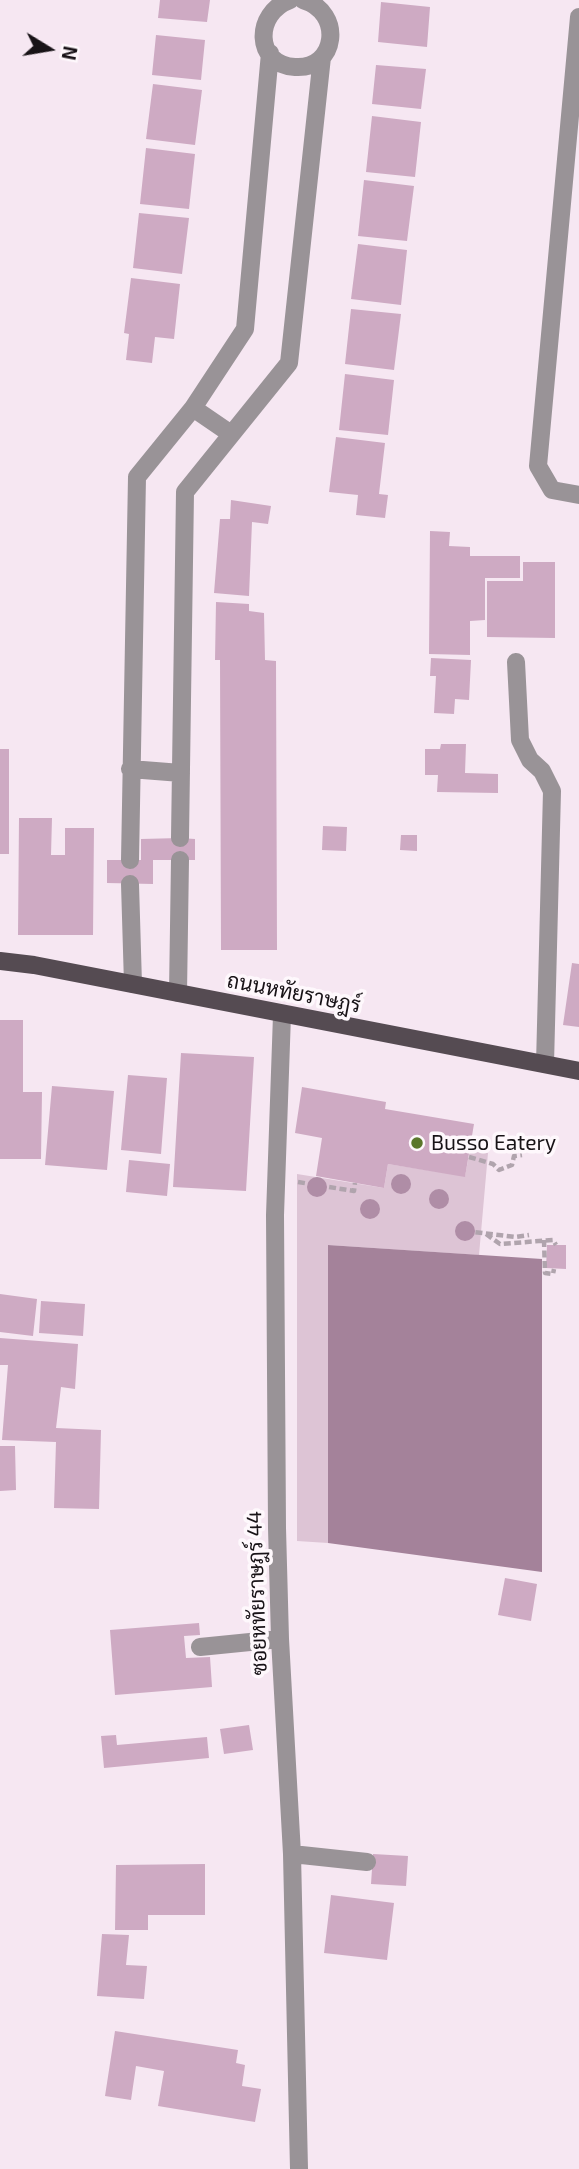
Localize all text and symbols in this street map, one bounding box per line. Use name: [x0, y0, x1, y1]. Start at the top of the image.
north arrow: [14, 14, 84, 84]
text: N: [58, 44, 83, 62]
street label: ถนนหทัยราษฎร์: [225, 968, 363, 1018]
place label: Busso Eatery: [431, 1130, 556, 1156]
marker: Busso Eatery: [409, 1135, 425, 1151]
street label: ซอยหทัยราษฎร์ 44: [242, 1510, 272, 1676]

